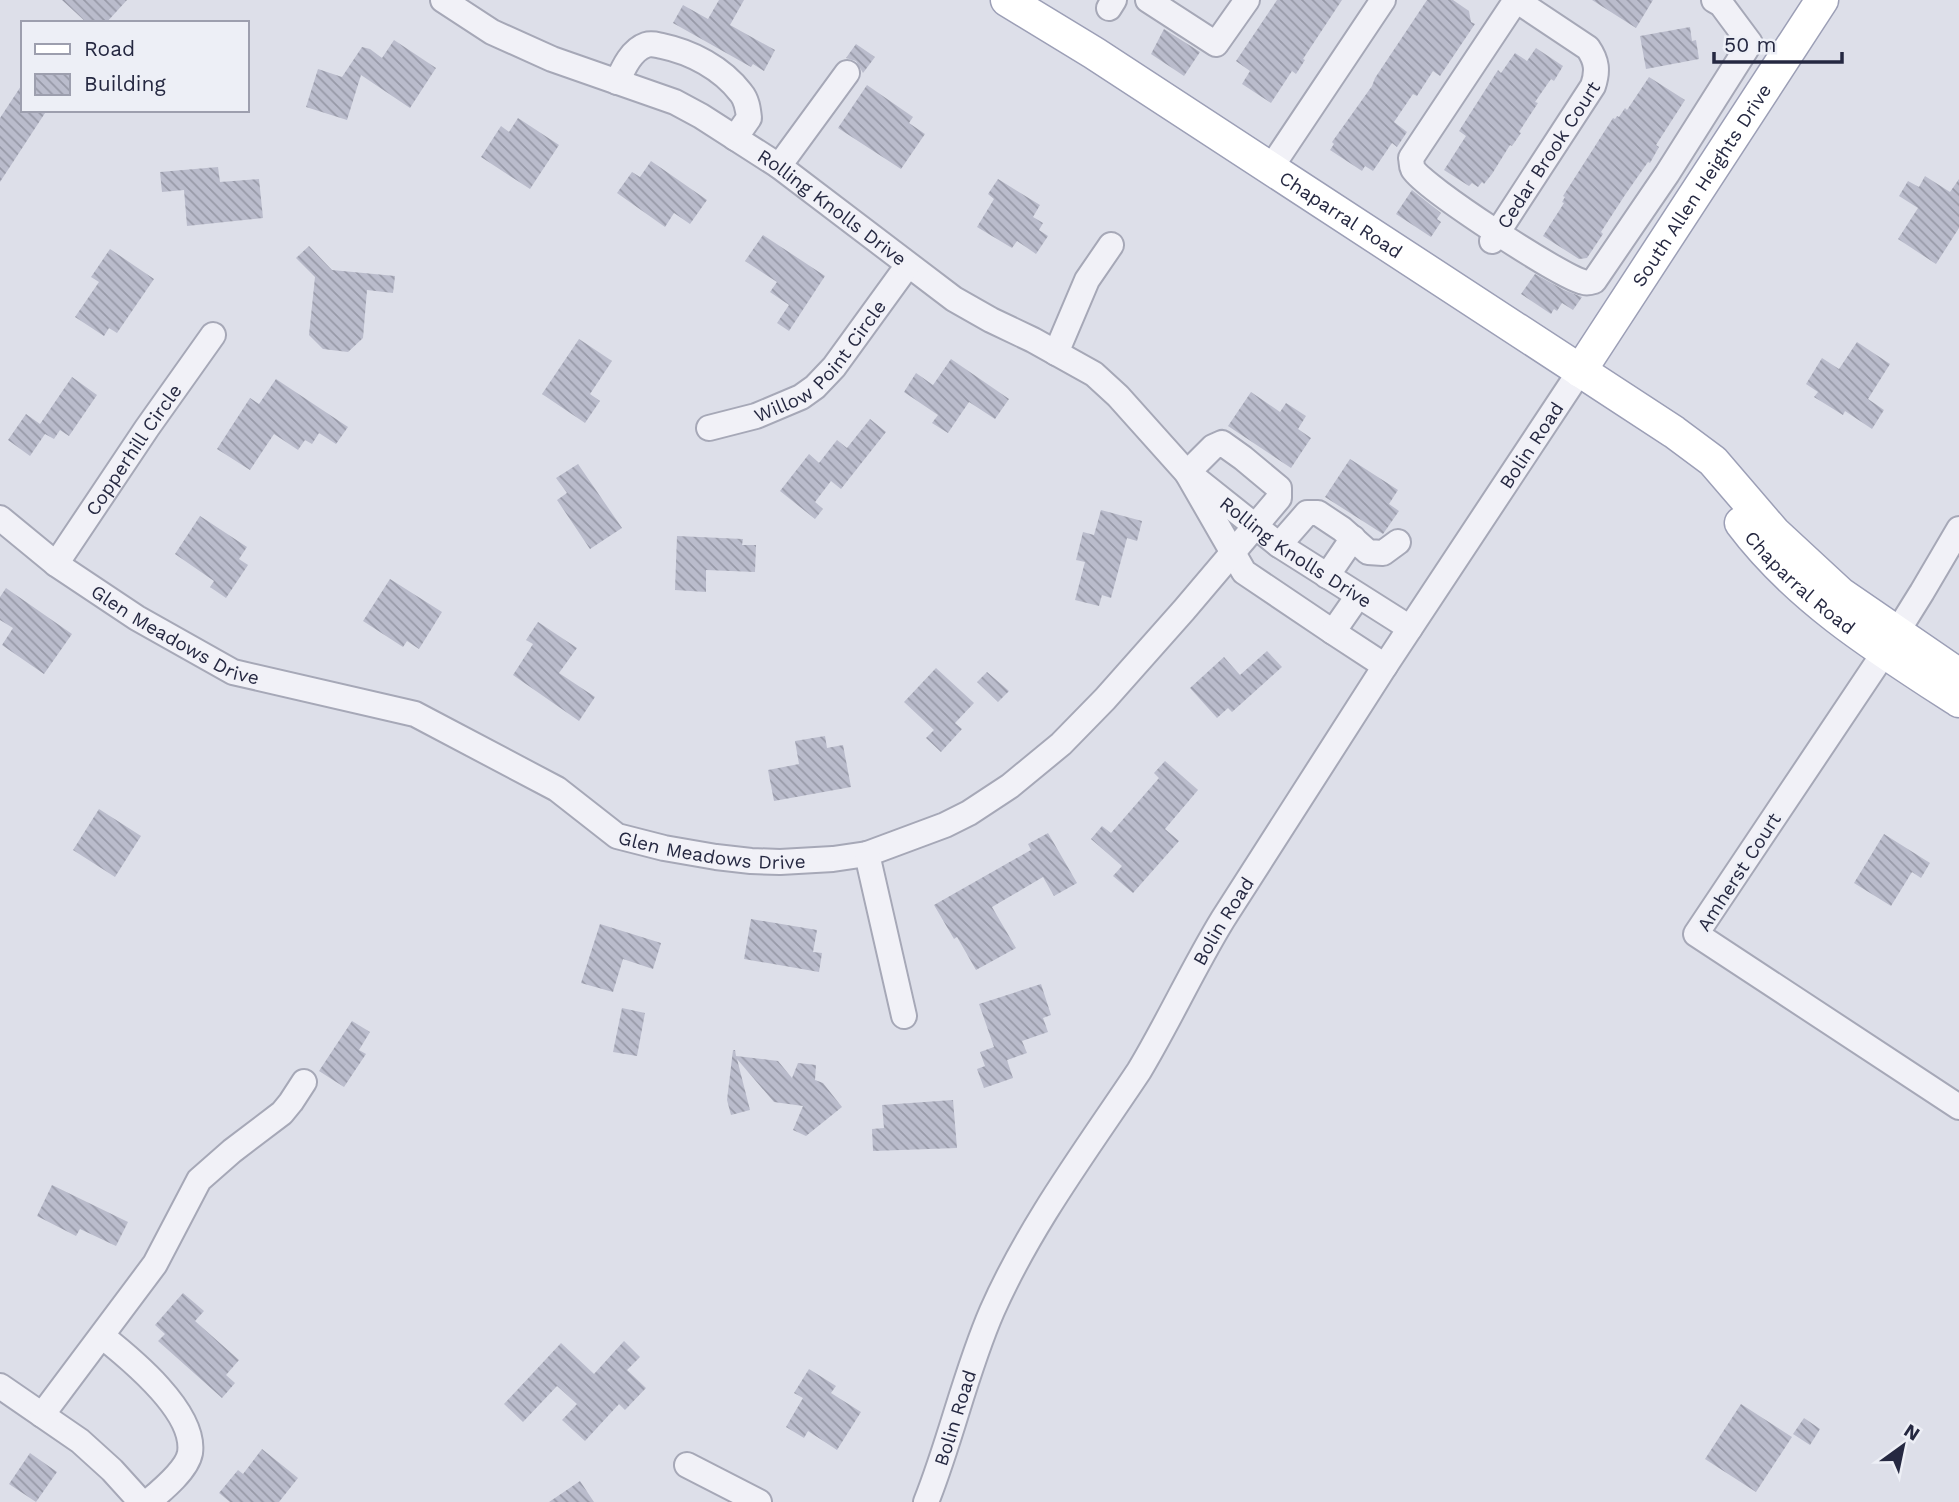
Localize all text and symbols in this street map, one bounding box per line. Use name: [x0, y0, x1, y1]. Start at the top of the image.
legend: [21, 21, 248, 112]
scale bar: [1714, 21, 1842, 65]
text: 50 m: [1724, 32, 1776, 57]
text: Road: [84, 36, 135, 61]
text: Building: [84, 71, 166, 96]
street label: Cedar Brook Court: [1492, 77, 1605, 233]
street label: South Allen Heights Drive: [1627, 79, 1776, 291]
street label: Rolling Knolls Drive: [754, 144, 911, 270]
street label: Chaparral Road: [1275, 166, 1407, 263]
street label: Willow Point Circle: [751, 295, 891, 427]
street label: Copperhill Circle: [80, 379, 186, 520]
street label: Bolin Road: [1494, 397, 1568, 493]
street label: Rolling Knolls Drive: [1215, 491, 1376, 612]
street label: Chaparral Road: [1740, 526, 1860, 639]
street label: Glen Meadows Drive: [87, 579, 262, 689]
street label: Amherst Court: [1692, 808, 1786, 935]
street label: Glen Meadows Drive: [616, 825, 806, 874]
street label: Bolin Road: [1187, 872, 1259, 969]
street label: Bolin Road: [929, 1367, 981, 1469]
north arrow: [1868, 1411, 1938, 1481]
text: N: [1900, 1419, 1924, 1446]

